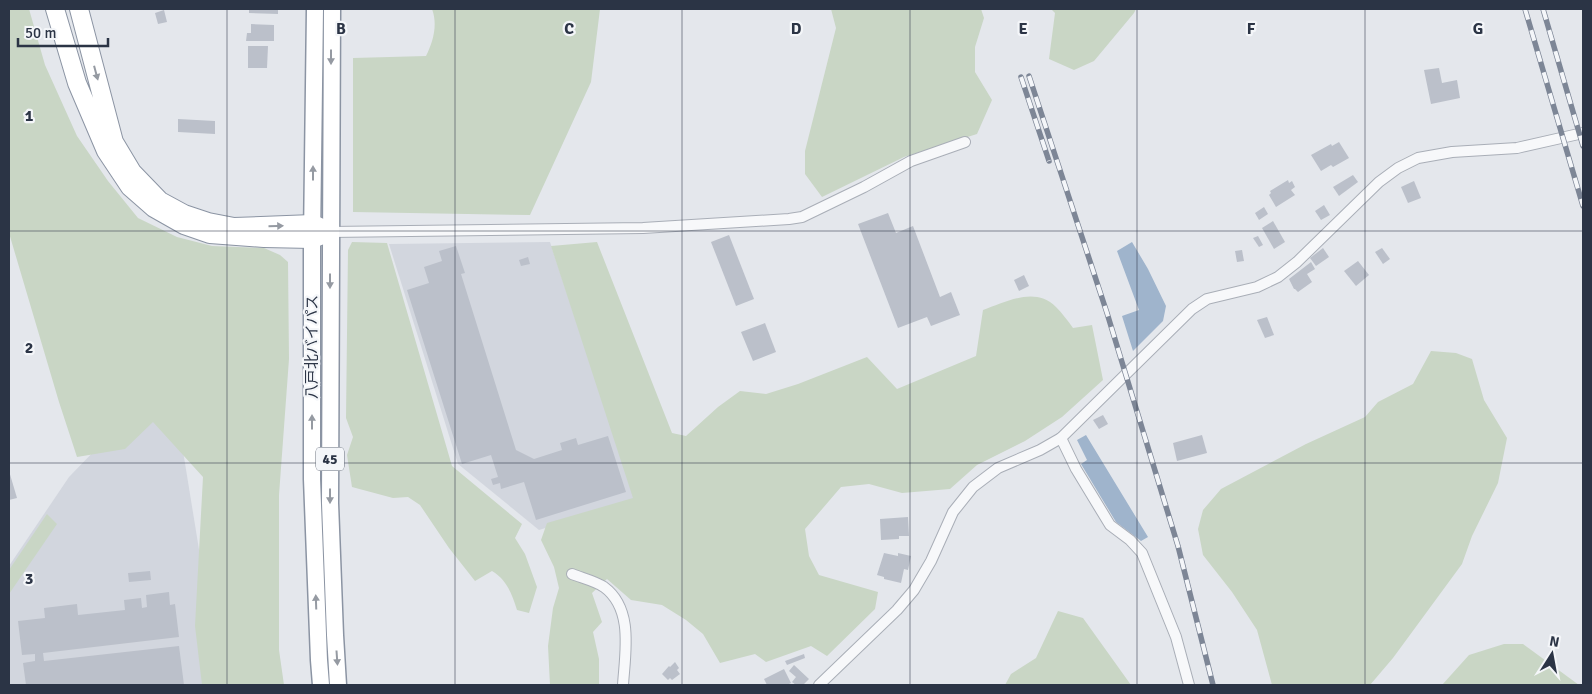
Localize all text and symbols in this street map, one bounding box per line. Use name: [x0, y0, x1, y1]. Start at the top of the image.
scale bar: [18, 15, 108, 47]
text: B: [336, 19, 346, 39]
text: C: [564, 19, 574, 39]
text: D: [791, 19, 802, 39]
text: E: [1018, 19, 1028, 39]
text: F: [1247, 19, 1256, 39]
text: G: [1473, 19, 1483, 39]
text: 50 m: [25, 24, 56, 42]
one-way arrow: [327, 50, 335, 66]
one-way arrow: [92, 65, 100, 80]
text: 1: [25, 106, 34, 126]
one-way arrow: [309, 165, 317, 181]
one-way arrow: [268, 221, 284, 229]
one-way arrow: [326, 273, 334, 289]
street label: 八戸北バイパス: [303, 295, 321, 399]
text: 2: [25, 338, 33, 358]
one-way arrow: [308, 413, 316, 429]
road number: 45: [316, 448, 344, 470]
one-way arrow: [326, 488, 334, 504]
text: 3: [25, 569, 33, 589]
one-way arrow: [312, 593, 320, 609]
north arrow: [1527, 629, 1577, 679]
text: N: [1548, 632, 1561, 651]
one-way arrow: [333, 650, 341, 666]

